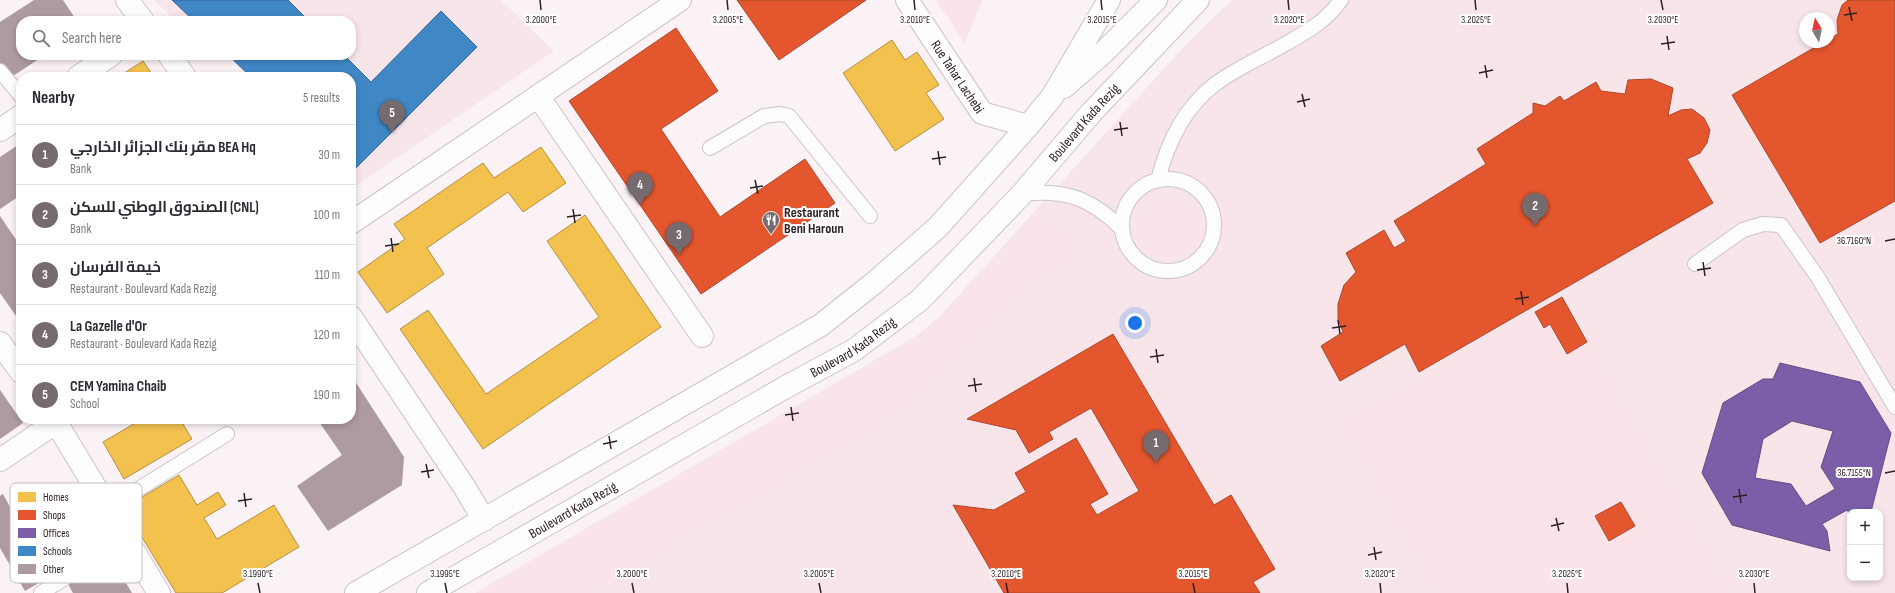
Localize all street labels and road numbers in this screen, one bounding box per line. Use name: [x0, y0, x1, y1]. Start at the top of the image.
street label: Rue Tahar Lachebi: [927, 37, 988, 117]
street label: Boulevard Kada Rezig: [1045, 80, 1124, 165]
street label: Boulevard Kada Rezig: [807, 313, 900, 381]
street label: Boulevard Kada Rezig: [526, 478, 620, 542]

